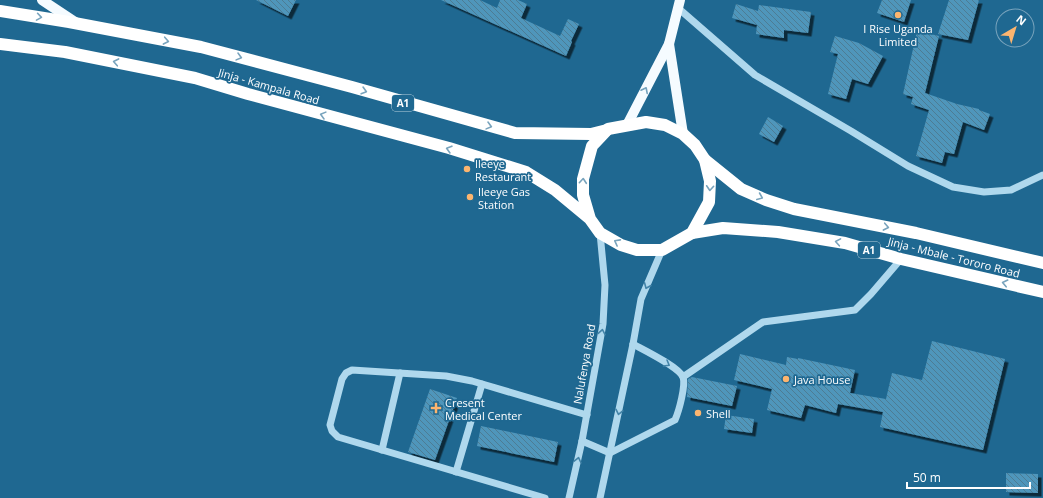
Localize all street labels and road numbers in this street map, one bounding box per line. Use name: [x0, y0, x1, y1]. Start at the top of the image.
street label: Jinja - Kampala Road: [216, 64, 321, 108]
road number: A1: [392, 95, 414, 111]
street label: Jinja - Mbale - Tororo Road: [885, 233, 1022, 281]
road number: A1: [858, 242, 880, 258]
street label: Nalufenya Road: [570, 323, 598, 405]

